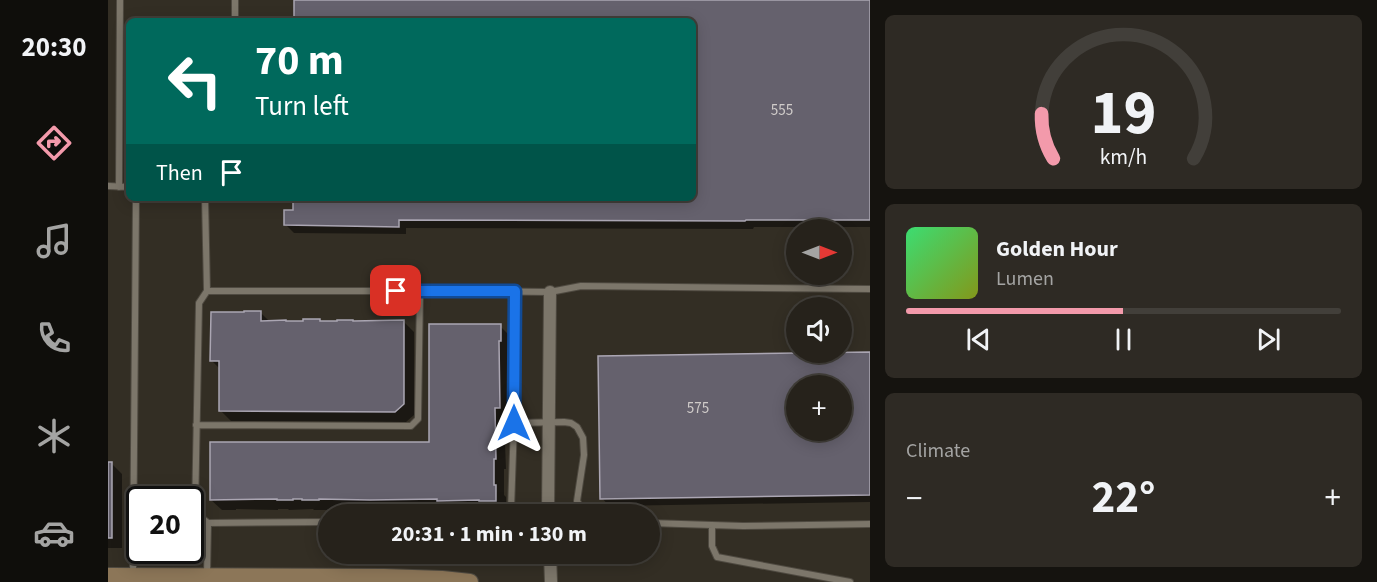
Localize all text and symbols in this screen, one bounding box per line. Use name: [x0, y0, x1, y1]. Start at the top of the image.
text: 20:30: [21, 28, 87, 67]
text: 70 m: [255, 31, 344, 91]
icon: left: [156, 42, 234, 120]
text: 19: [1091, 69, 1156, 158]
text: Turn left: [255, 87, 349, 126]
house number: 555: [771, 100, 793, 121]
icon: directions: [33, 122, 75, 164]
text: km/h: [1100, 142, 1147, 173]
icon: arrive: [215, 156, 248, 189]
text: Then: [156, 157, 203, 189]
north arrow: [786, 219, 852, 285]
map controls: [786, 219, 852, 441]
icon: music: [33, 220, 75, 262]
text: Golden Hour: [996, 233, 1118, 265]
pin: [370, 265, 421, 316]
text: Lumen: [996, 265, 1054, 293]
icon: arrive: [379, 274, 412, 307]
button: sound: [786, 297, 852, 363]
icon: phone: [33, 317, 75, 359]
icon: previous: [962, 323, 995, 356]
icon: pause: [1107, 323, 1140, 356]
icon: next: [1252, 323, 1285, 356]
button: +: [786, 375, 852, 441]
position arrow: [482, 391, 546, 455]
house number: 575: [687, 398, 709, 419]
icon: climate: [33, 415, 75, 457]
text: Climate: [906, 437, 970, 465]
text: 22°: [1092, 466, 1155, 530]
text: −: [906, 475, 922, 522]
text: +: [1325, 475, 1341, 522]
speed limit sign: 20: [126, 486, 204, 564]
icon: car: [33, 512, 75, 554]
text: 20:31 · 1 min · 130 m: [391, 518, 587, 550]

